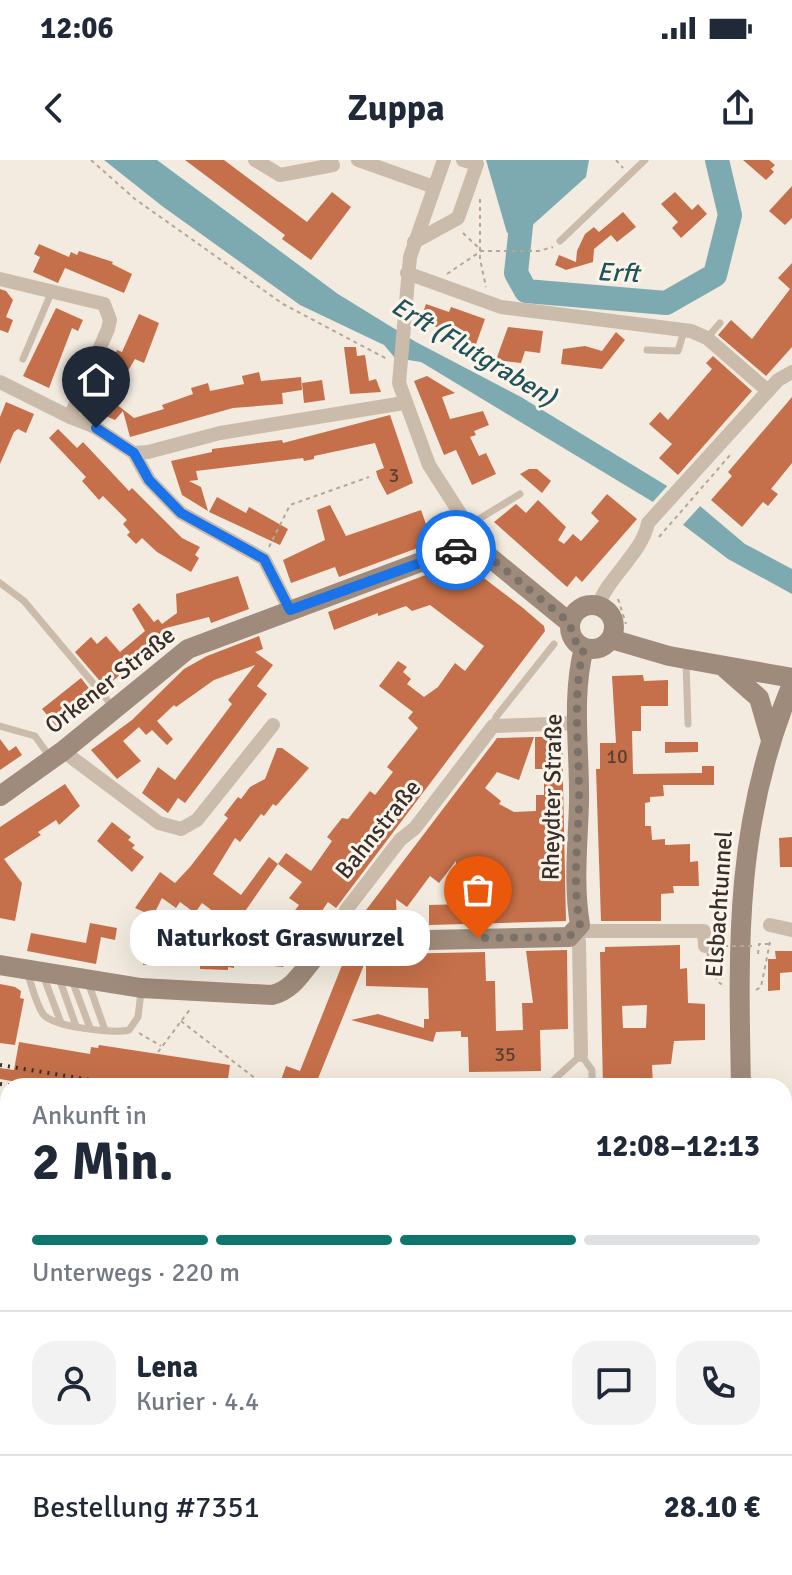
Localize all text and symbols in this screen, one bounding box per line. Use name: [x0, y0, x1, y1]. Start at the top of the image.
text: 12:06: [40, 10, 114, 47]
icon: back: [32, 86, 76, 130]
text: Zuppa: [347, 86, 445, 131]
icon: share: [716, 86, 760, 130]
water label: Erft: [596, 256, 643, 290]
water label: Erft (Flutgraben): [385, 290, 563, 414]
pin: [62, 346, 130, 428]
icon: home: [74, 358, 118, 402]
house number: 3: [389, 463, 399, 488]
courier: [416, 510, 496, 590]
icon: car: [434, 528, 478, 572]
street label: Orkener Straße: [39, 620, 181, 740]
street label: Rheydter Straße: [536, 713, 568, 881]
house number: 10: [606, 744, 628, 769]
street label: Bahnstraße: [329, 773, 427, 885]
street label: Elsbachtunnel: [699, 830, 739, 978]
pin: [444, 856, 512, 938]
icon: bag: [456, 868, 500, 912]
callout: Naturkost Graswurzel: [130, 910, 430, 966]
text: Naturkost Graswurzel: [156, 922, 404, 954]
house number: 35: [494, 1042, 516, 1067]
text: Ankunft in: [32, 1100, 147, 1132]
text: 12:08–12:13: [596, 1128, 760, 1165]
text: 2 Min.: [32, 1130, 174, 1194]
text: Unterwegs · 220 m: [32, 1257, 240, 1289]
button: person: [32, 1341, 116, 1425]
button: chat: [572, 1341, 656, 1425]
button: phone: [676, 1341, 760, 1425]
text: Lena: [136, 1349, 198, 1386]
text: Kurier · 4.4: [136, 1386, 259, 1418]
text: Bestellung #7351: [32, 1489, 260, 1526]
text: 28.10 €: [664, 1489, 760, 1526]

